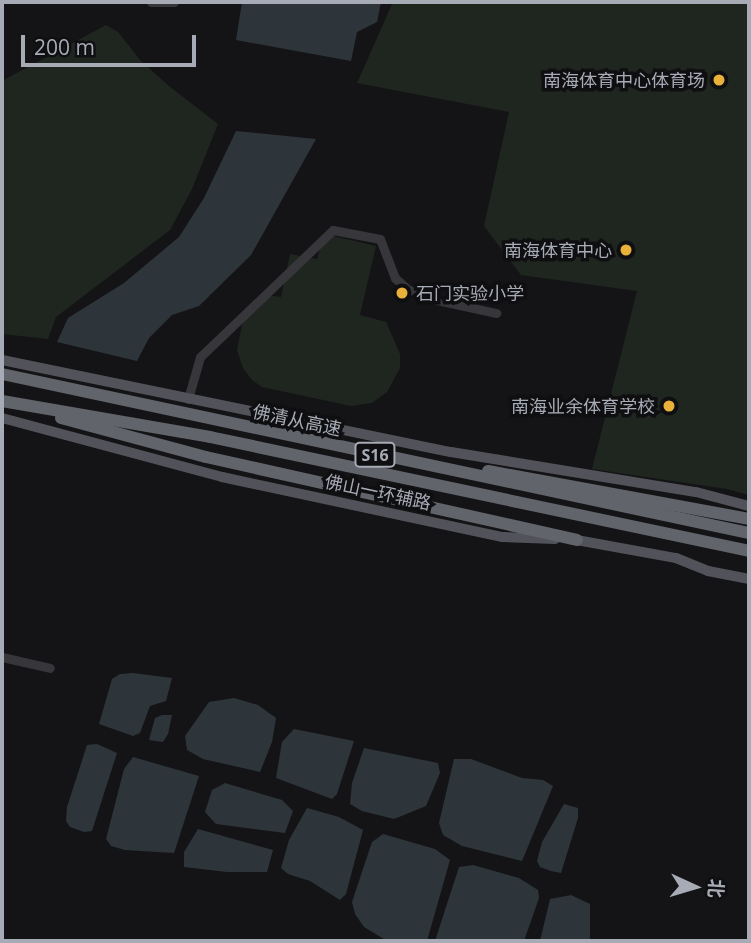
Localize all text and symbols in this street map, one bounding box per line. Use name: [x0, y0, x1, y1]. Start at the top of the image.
scale bar: [24, 21, 200, 65]
text: 200 m: [34, 33, 95, 61]
place label: 南海体育中心体育场: [543, 69, 705, 91]
marker: 南海体育中心体育场: [711, 72, 727, 88]
place label: 南海体育中心: [504, 239, 612, 261]
marker: 南海体育中心: [618, 242, 634, 258]
place label: 石门实验小学: [416, 282, 524, 304]
marker: 石门实验小学: [394, 285, 410, 301]
place label: 南海业余体育学校: [511, 395, 655, 417]
marker: 南海业余体育学校: [661, 398, 677, 414]
street label: 佛清从高速: [251, 400, 343, 440]
road number: S16: [354, 442, 396, 468]
street label: 佛山一环辅路: [323, 470, 433, 514]
north arrow: [660, 852, 730, 922]
text: 北: [702, 878, 730, 899]

